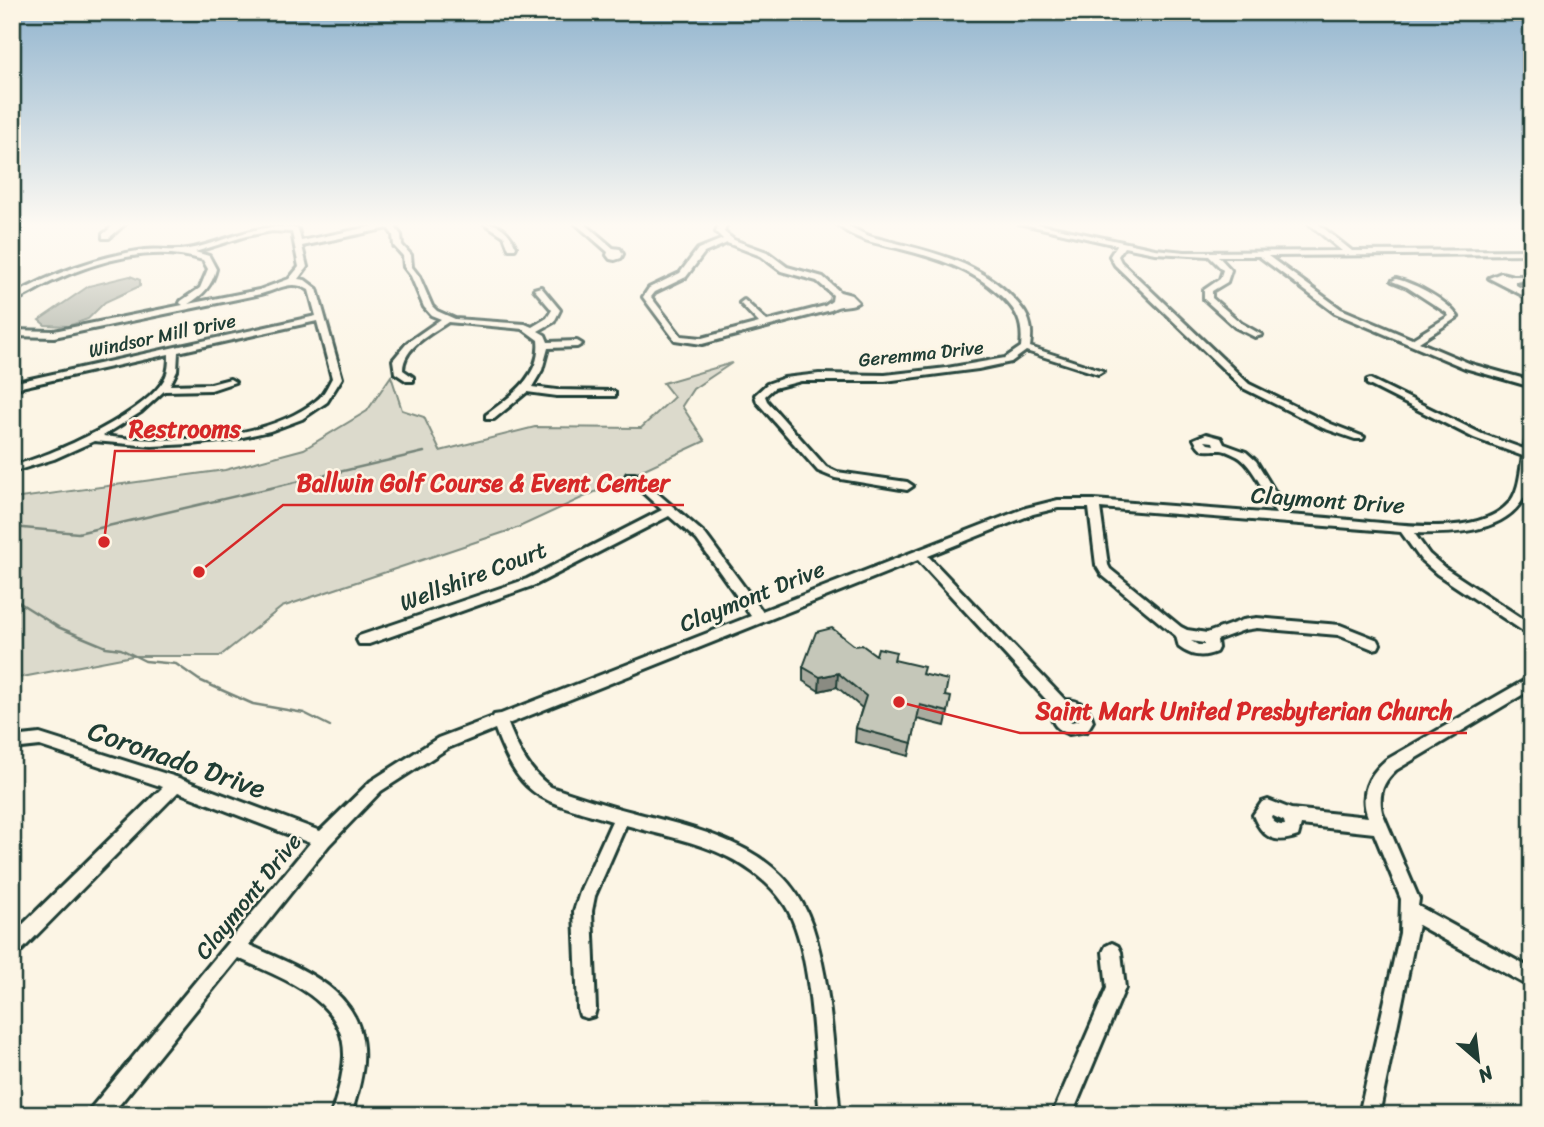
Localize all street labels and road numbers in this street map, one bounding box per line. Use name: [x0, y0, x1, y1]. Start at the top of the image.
street label: Windsor Mill Drive: [85, 304, 239, 367]
street label: Geremma Drive: [857, 330, 986, 376]
street label: Claymont Drive: [1250, 475, 1406, 526]
street label: Wellshire Court: [394, 530, 553, 623]
street label: Claymont Drive: [673, 549, 832, 644]
street label: Coronado Drive: [81, 706, 272, 813]
street label: Claymont Drive: [184, 823, 313, 969]

